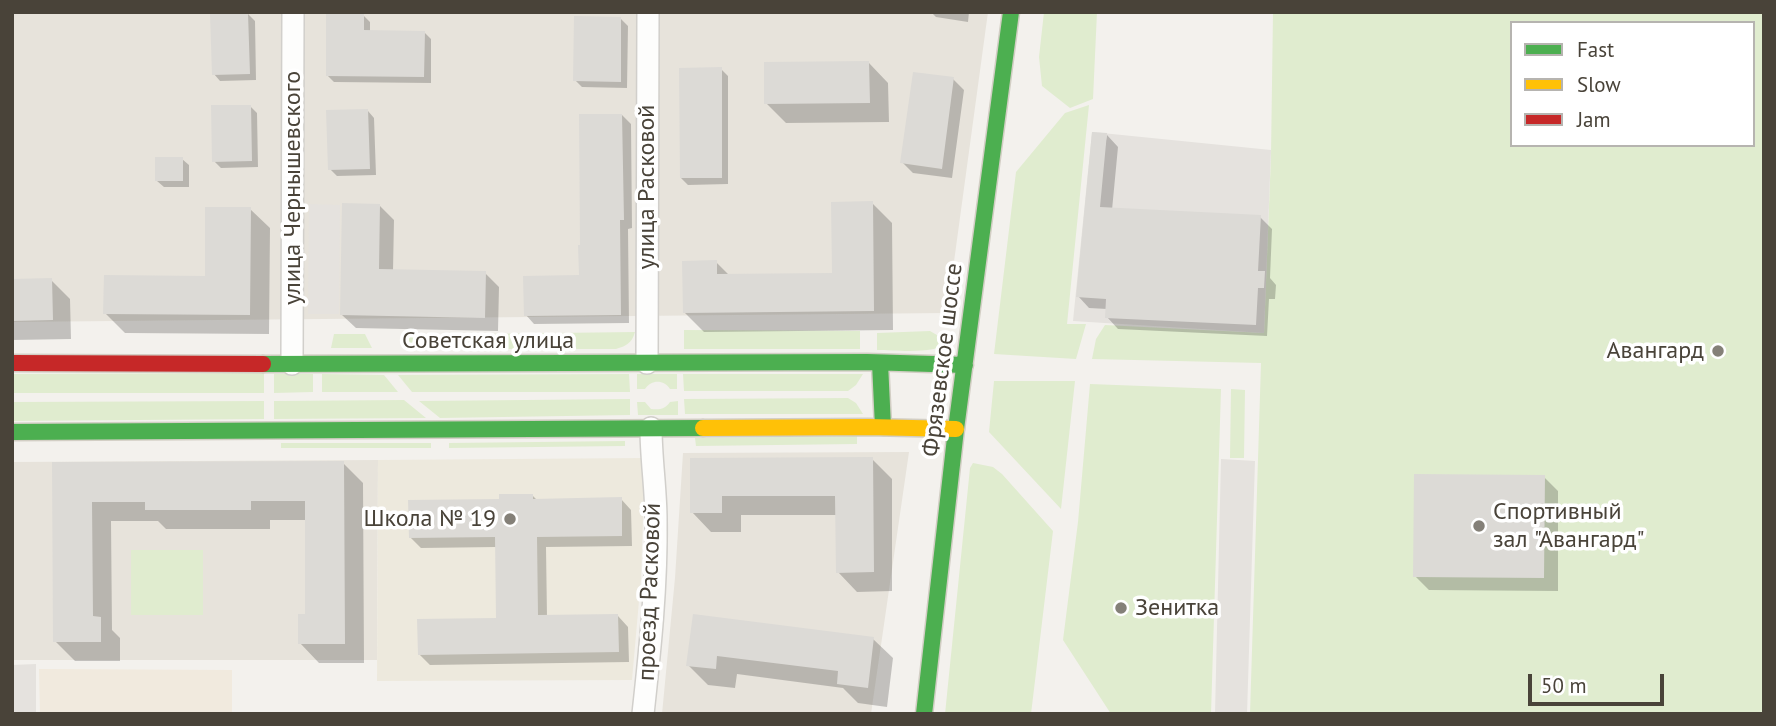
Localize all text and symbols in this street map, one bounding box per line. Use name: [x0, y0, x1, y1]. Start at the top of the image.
legend: [1510, 21, 1755, 147]
text: Fast: [1577, 36, 1614, 63]
street label: улица Чернышевского: [279, 71, 307, 305]
text: Slow: [1577, 71, 1621, 98]
street label: улица Расковой: [633, 105, 661, 269]
text: Jam: [1577, 106, 1611, 133]
street label: Фрязевское шоссе: [917, 262, 969, 458]
street label: Советская улица: [402, 327, 574, 355]
place label: Авангард: [1607, 337, 1704, 365]
marker: Авангард: [1710, 343, 1726, 359]
place label: Спортивный зал "Авангард": [1493, 498, 1645, 554]
street label: проезд Расковой: [632, 502, 668, 682]
place label: Школа № 19: [364, 505, 496, 533]
marker: Школа № 19: [502, 511, 518, 527]
marker: Спортивный зал "Авангард": [1471, 518, 1487, 534]
place label: Зенитка: [1135, 594, 1219, 622]
marker: Зенитка: [1113, 600, 1129, 616]
scale bar: [1531, 660, 1668, 704]
text: 50 m: [1541, 672, 1587, 699]

